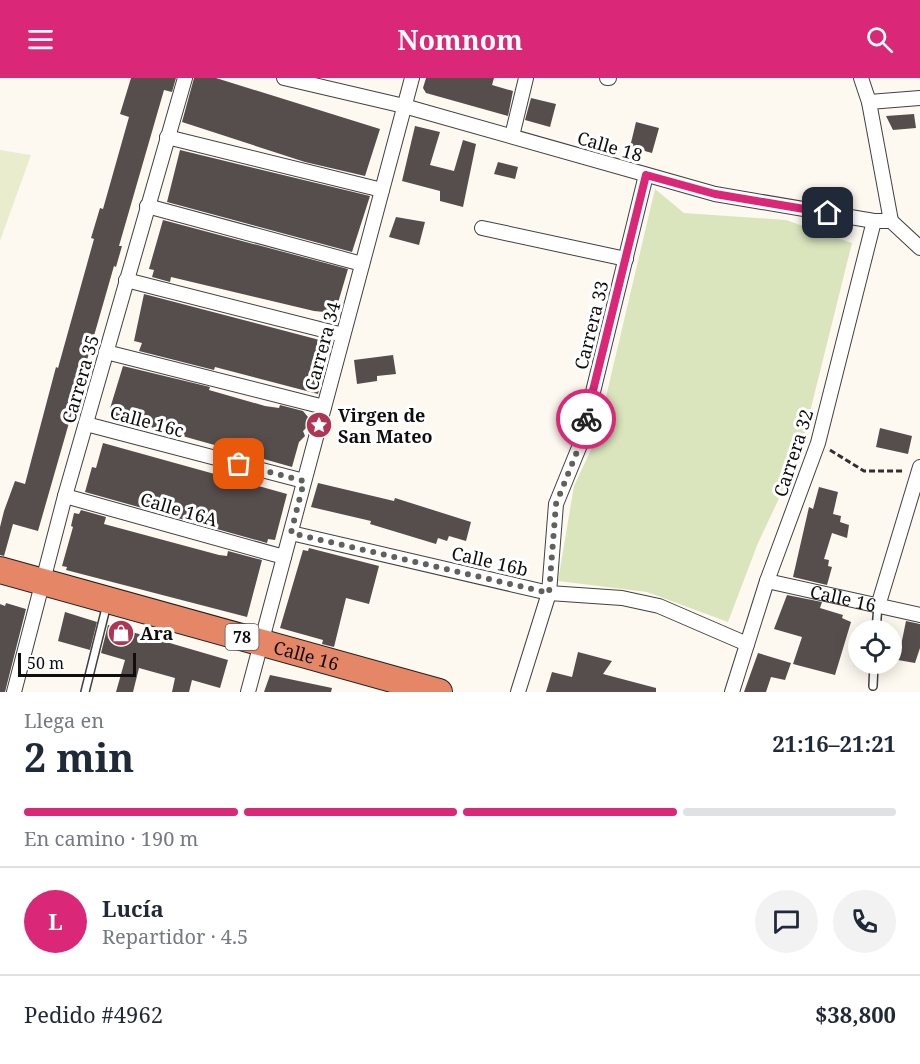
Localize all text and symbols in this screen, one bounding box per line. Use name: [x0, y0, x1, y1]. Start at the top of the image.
text: Nomnom: [397, 21, 523, 58]
icon: menu: [24, 23, 57, 56]
icon: search: [863, 23, 896, 56]
street label: Calle 18: [575, 125, 645, 167]
pin: [802, 187, 853, 238]
icon: home: [811, 196, 844, 229]
street label: Carrera 33: [568, 278, 614, 372]
street label: Carrera 34: [299, 299, 345, 393]
street label: Carrera 35: [56, 332, 104, 426]
courier: [556, 389, 616, 449]
street label: Calle 16c: [107, 400, 187, 442]
place label: Virgen de San Mateo: [338, 403, 432, 448]
icon: bike: [570, 403, 603, 436]
street label: Carrera 32: [768, 406, 818, 500]
place icon: Virgen de San Mateo: [304, 410, 334, 440]
pin: [213, 438, 264, 489]
icon: bag: [222, 447, 255, 480]
street label: Calle 16A: [137, 487, 221, 532]
street label: Calle 16b: [449, 541, 531, 581]
street label: Calle 16: [808, 579, 878, 617]
shop icon: Ara: [106, 618, 136, 648]
map controls: [848, 620, 902, 674]
button: locate: [848, 620, 902, 674]
place label: Ara: [140, 621, 174, 645]
road number: 78: [226, 624, 258, 650]
street label: Calle 16: [271, 635, 342, 676]
scale bar: [18, 650, 136, 678]
text: 50 m: [27, 652, 64, 674]
text: Llega en: [24, 707, 104, 734]
text: 21:16–21:21: [772, 728, 896, 758]
text: 2 min: [24, 730, 134, 783]
text: En camino · 190 m: [24, 825, 198, 852]
button: chat: [755, 890, 818, 953]
button: phone: [833, 890, 896, 953]
text: Lucía: [102, 893, 164, 923]
text: L: [48, 906, 63, 936]
text: Repartidor · 4.5: [102, 923, 248, 950]
text: Pedido #4962: [24, 999, 163, 1029]
text: $38,800: [815, 999, 896, 1029]

